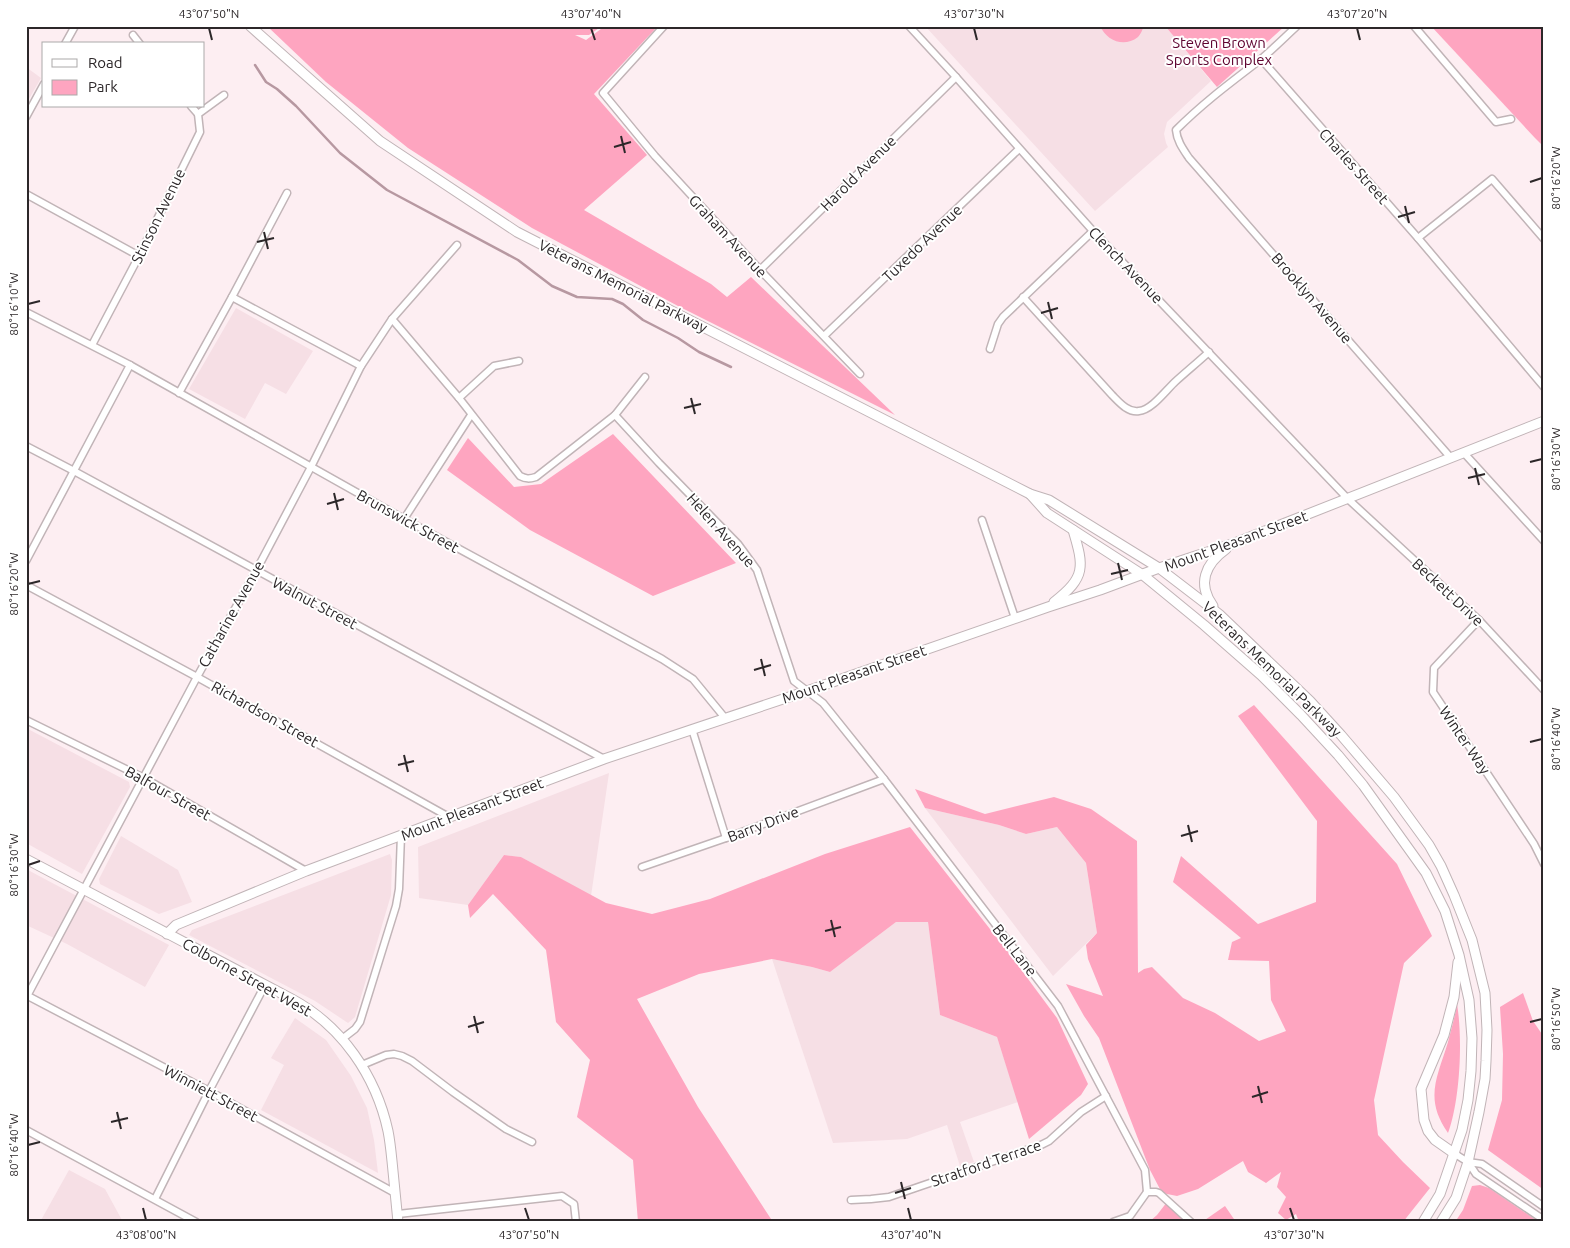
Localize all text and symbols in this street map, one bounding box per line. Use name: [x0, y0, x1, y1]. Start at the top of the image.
text: 43°07'50"N: [179, 7, 239, 20]
text: 43°07'40"N: [561, 7, 621, 20]
text: 43°07'30"N: [944, 7, 1004, 20]
text: 43°07'20"N: [1327, 7, 1387, 20]
park label: Steven Brown Sports Complex: [1166, 34, 1273, 68]
legend: [42, 42, 205, 108]
text: Road: [88, 54, 123, 71]
text: Park: [88, 78, 118, 95]
street label: Charles Street: [1316, 125, 1392, 207]
street label: Harold Avenue: [817, 132, 899, 214]
text: 80°16'20"W: [1549, 146, 1562, 210]
street label: Stinson Avenue: [128, 166, 188, 266]
street label: Graham Avenue: [685, 191, 771, 281]
street label: Tuxedo Avenue: [879, 201, 965, 285]
street label: Clench Avenue: [1085, 223, 1167, 307]
street label: Veterans Memorial Parkway: [536, 236, 710, 336]
street label: Brooklyn Avenue: [1268, 249, 1356, 347]
text: 80°16'10"W: [7, 272, 20, 336]
text: 80°16'30"W: [1549, 427, 1562, 491]
street label: Brunswick Street: [354, 486, 462, 556]
street label: Helen Avenue: [683, 490, 759, 570]
street label: Mount Pleasant Street: [1162, 507, 1310, 575]
text: 80°16'20"W: [7, 552, 20, 616]
street label: Beckett Drive: [1409, 555, 1487, 629]
street label: Catharine Avenue: [195, 558, 267, 670]
street label: Walnut Street: [270, 574, 360, 633]
street label: Veterans Memorial Parkway: [1199, 598, 1345, 740]
street label: Mount Pleasant Street: [780, 641, 928, 707]
street label: Richardson Street: [208, 678, 322, 751]
street label: Winter Way: [1436, 703, 1494, 777]
text: 80°16'40"W: [1549, 707, 1562, 771]
street label: Balfour Street: [122, 762, 214, 824]
street label: Mount Pleasant Street: [398, 774, 546, 844]
street label: Barry Drive: [725, 803, 801, 845]
text: 80°16'30"W: [7, 833, 20, 897]
street label: Bell Lane: [989, 921, 1041, 979]
street label: Colborne Street West: [179, 934, 315, 1020]
text: 80°16'50"W: [1549, 987, 1562, 1051]
street label: Winniett Street: [161, 1061, 261, 1125]
text: 80°16'40"W: [7, 1113, 20, 1177]
street label: Stratford Terrace: [929, 1136, 1043, 1190]
text: 43°08'00"N: [116, 1228, 176, 1241]
text: 43°07'50"N: [499, 1228, 559, 1241]
text: 43°07'40"N: [881, 1228, 941, 1241]
text: 43°07'30"N: [1264, 1228, 1324, 1241]

